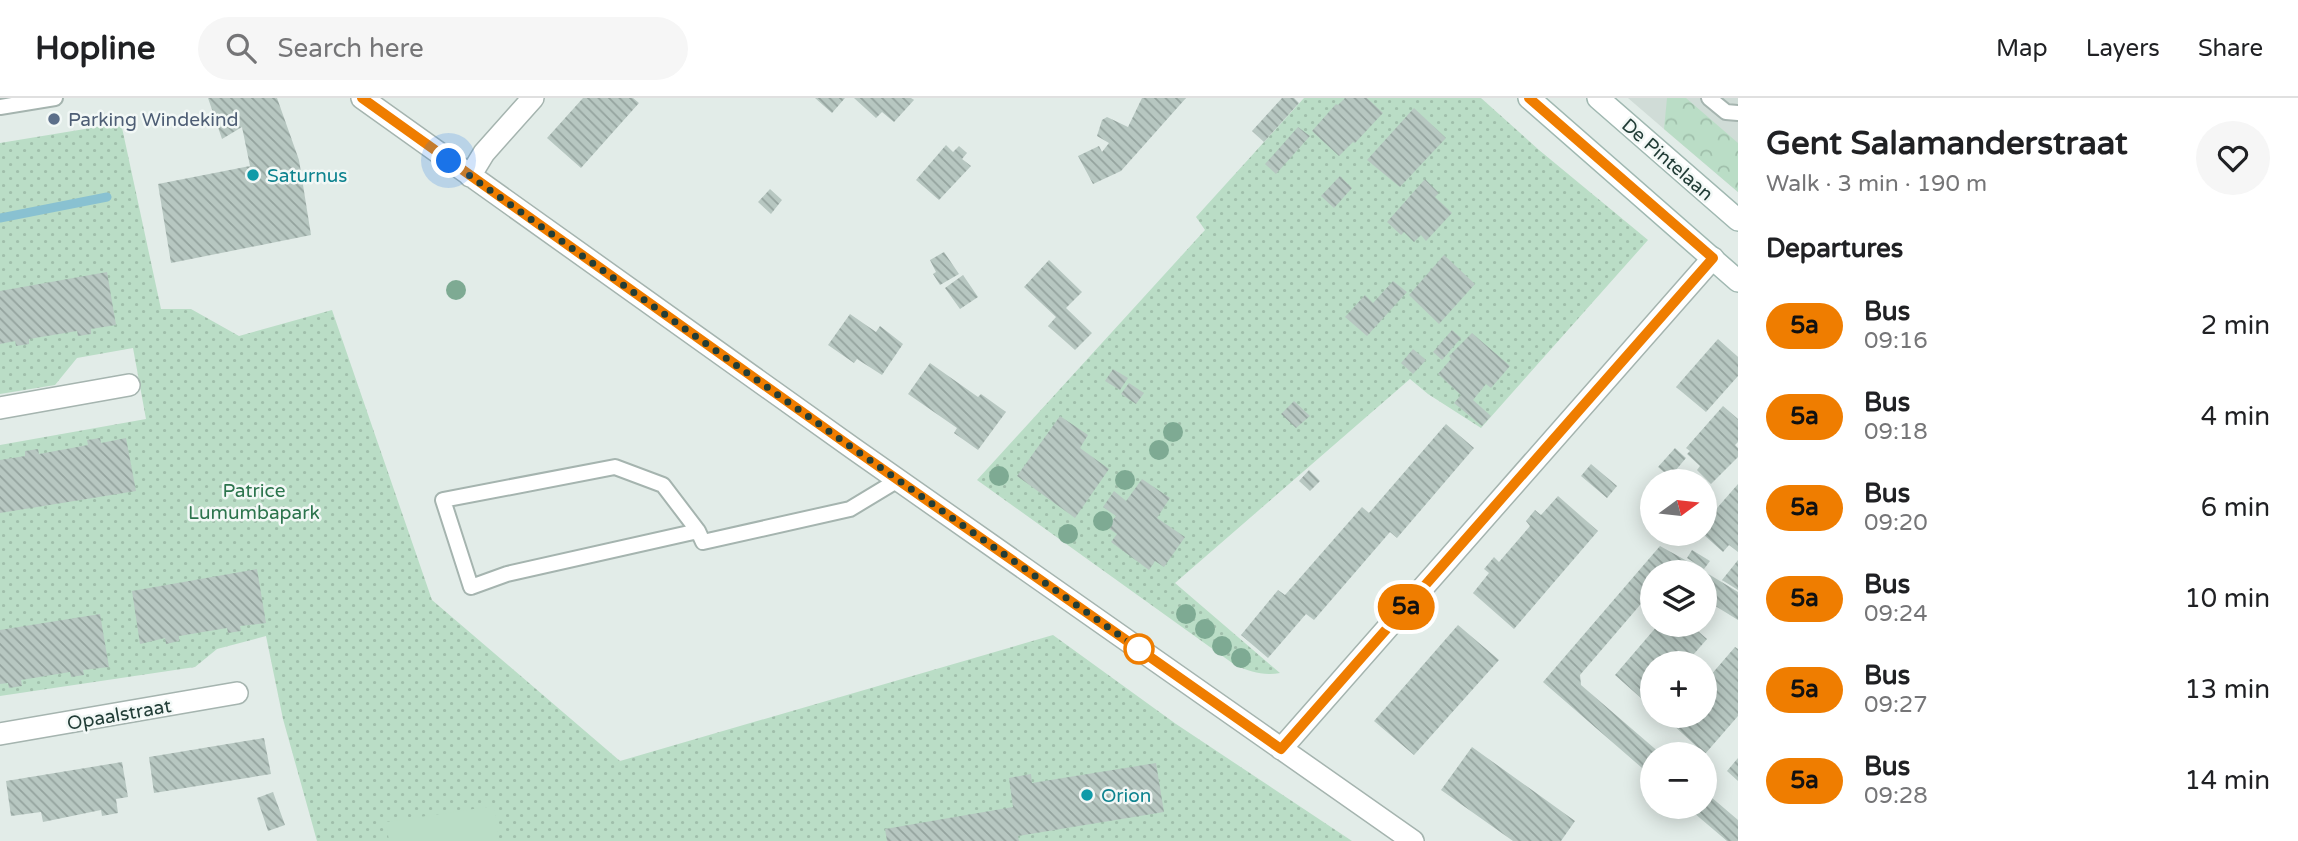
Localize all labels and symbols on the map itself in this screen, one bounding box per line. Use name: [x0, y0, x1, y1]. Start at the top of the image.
place label: Parking Windekind: [68, 109, 239, 131]
marker: Parking Windekind: [46, 111, 62, 127]
street label: De Pintelaan: [1617, 114, 1718, 205]
your location: [431, 143, 466, 178]
place label: Saturnus: [267, 165, 347, 187]
marker: Saturnus: [245, 167, 261, 183]
north arrow: [1640, 469, 1717, 546]
park label: Patrice Lumumbapark: [188, 480, 320, 524]
line badge: 5a: [1374, 584, 1438, 630]
unlabelled marker: [1124, 634, 1154, 664]
street label: Opaalstraat: [65, 695, 173, 735]
place label: Orion: [1101, 785, 1151, 807]
marker: Orion: [1079, 787, 1095, 803]

